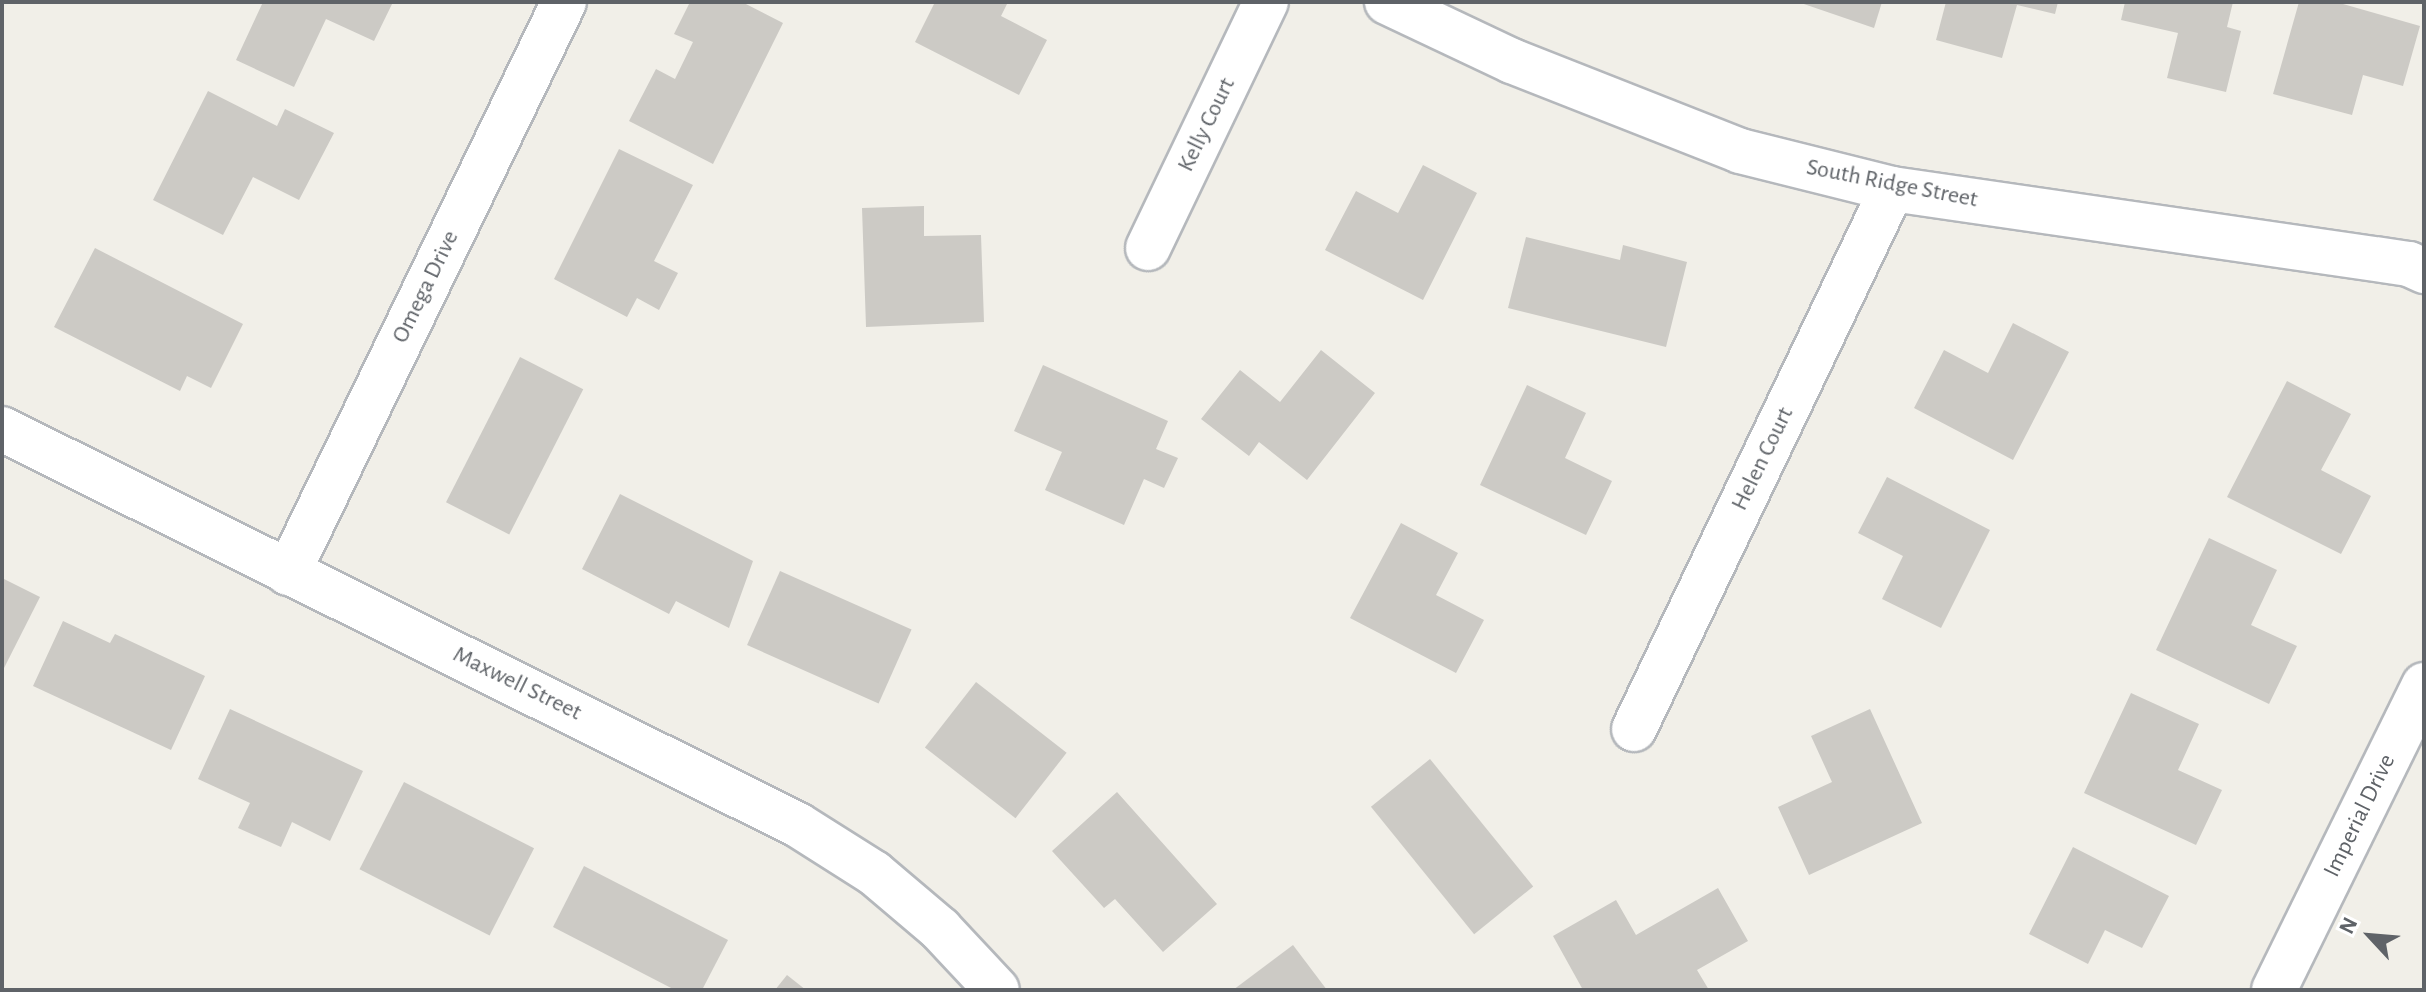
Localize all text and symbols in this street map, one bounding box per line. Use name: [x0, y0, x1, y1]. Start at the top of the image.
street label: Kelly Court: [1172, 73, 1242, 177]
street label: South Ridge Street: [1804, 153, 1980, 215]
street label: Omega Drive: [386, 226, 466, 348]
street label: Helen Court: [1726, 403, 1800, 515]
street label: Maxwell Street: [448, 640, 586, 728]
street label: Imperial Drive: [2318, 750, 2402, 882]
north arrow: [2330, 896, 2410, 976]
text: N: [2335, 914, 2362, 937]

